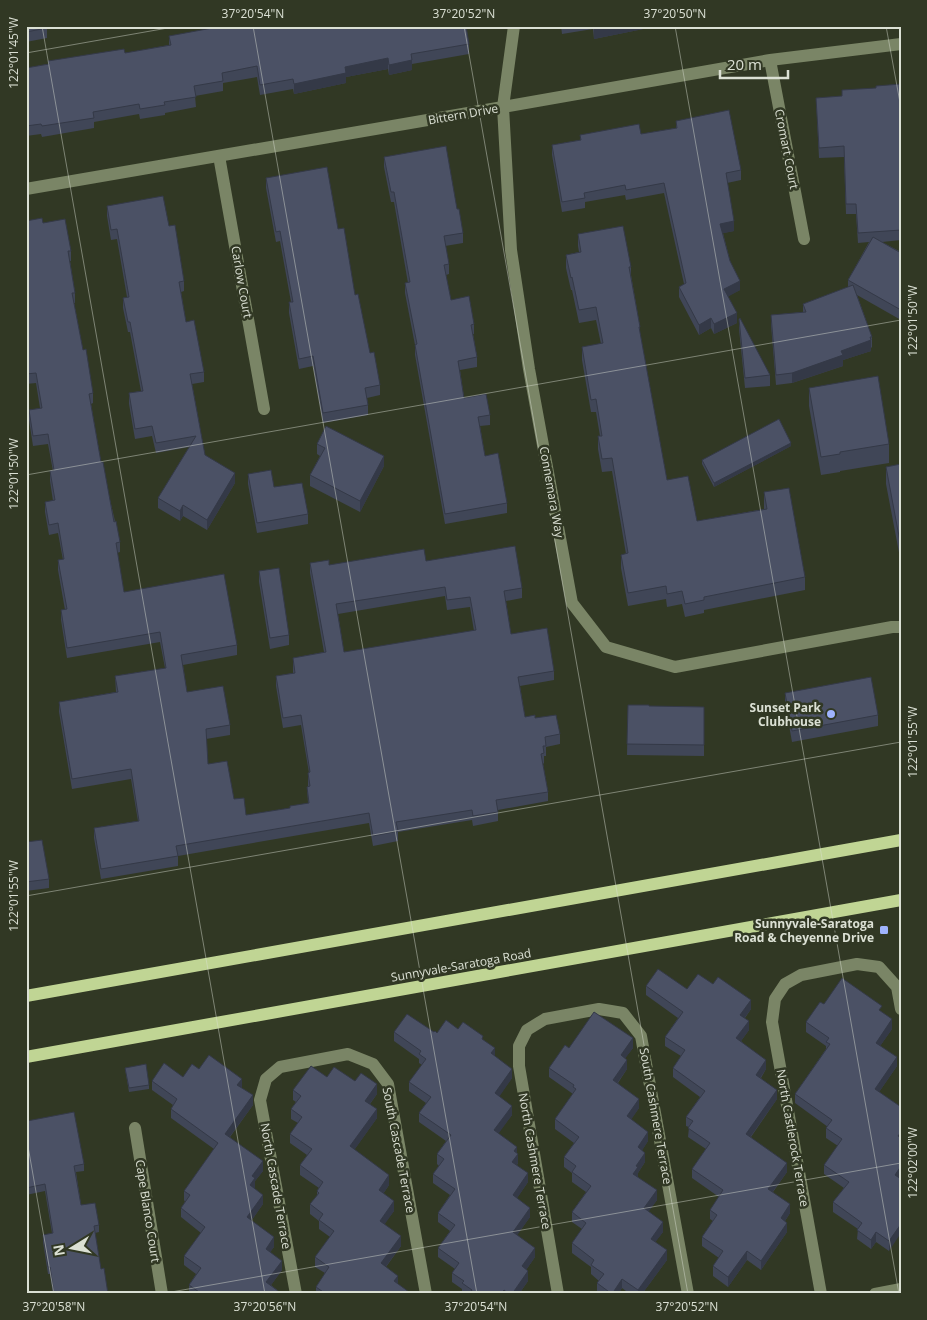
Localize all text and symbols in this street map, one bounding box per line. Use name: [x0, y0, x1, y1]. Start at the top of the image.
text: 37°20'54"N: [222, 5, 284, 22]
text: 37°20'52"N: [433, 5, 495, 22]
text: 37°20'50"N: [644, 5, 706, 22]
text: 122°01'45"W: [5, 17, 22, 89]
scale bar: [720, 48, 787, 80]
text: 20 m: [727, 54, 762, 74]
street label: Bittern Drive: [427, 99, 500, 129]
street label: Cromart Court: [771, 108, 803, 190]
street label: Carlow Court: [227, 245, 257, 319]
text: 122°01'50"W: [904, 285, 921, 357]
text: 122°01'50"W: [5, 438, 22, 510]
street label: Connemara Way: [536, 445, 569, 540]
place label: Sunset Park Clubhouse: [750, 699, 822, 730]
text: 122°01'55"W: [904, 706, 921, 778]
marker: Sunset Park Clubhouse: [825, 708, 837, 720]
text: 122°01'55"W: [5, 860, 22, 932]
place label: Sunnyvale-Saratoga Road & Cheyenne Drive: [734, 915, 874, 946]
marker: Sunnyvale-Saratoga Road & Cheyenne Drive: [878, 924, 890, 936]
street label: Sunnyvale-Saratoga Road: [389, 944, 533, 986]
street label: South Cashmere Terrace: [636, 1047, 676, 1186]
street label: North Castlerock Terrace: [773, 1068, 814, 1208]
street label: South Cascade Terrace: [378, 1086, 420, 1215]
street label: North Cashmere Terrace: [515, 1092, 555, 1231]
street label: North Cascade Terrace: [257, 1122, 296, 1251]
text: 122°02'00"W: [904, 1127, 921, 1199]
street label: Cape Blanco Court: [131, 1158, 165, 1264]
north arrow: [48, 1222, 98, 1272]
text: N: [48, 1243, 69, 1258]
text: 37°20'58"N: [23, 1298, 85, 1315]
text: 37°20'56"N: [234, 1298, 296, 1315]
text: 37°20'54"N: [445, 1298, 507, 1315]
text: 37°20'52"N: [656, 1298, 718, 1315]

